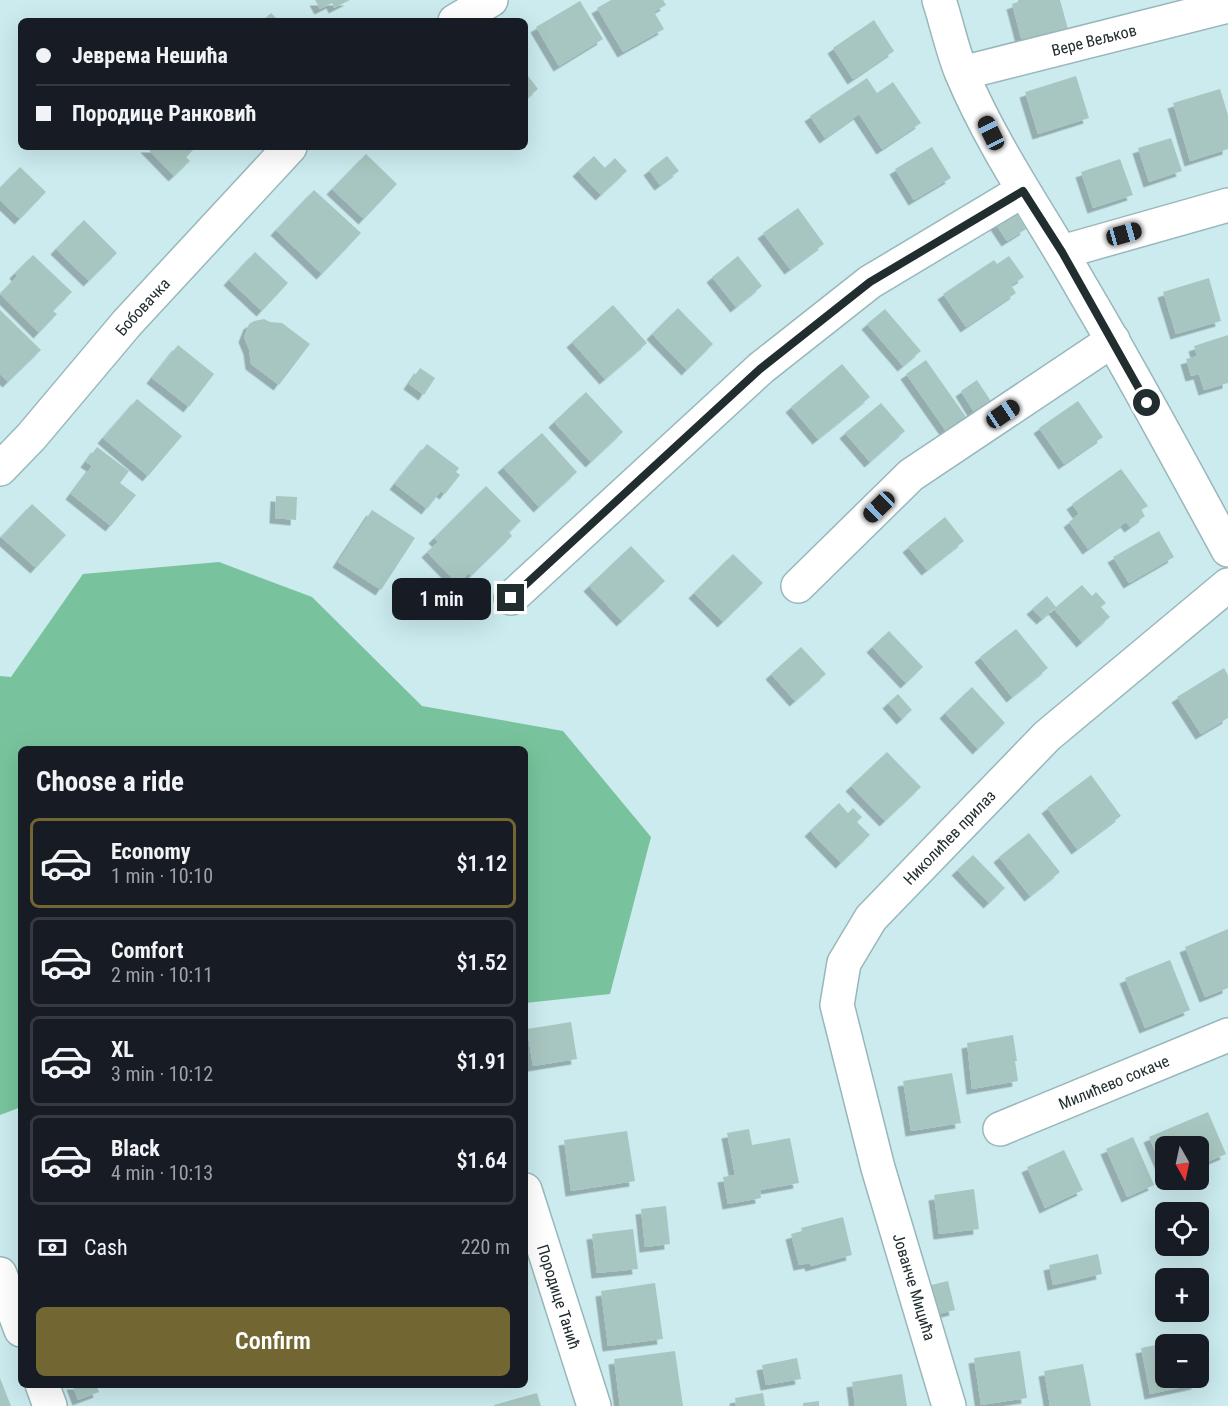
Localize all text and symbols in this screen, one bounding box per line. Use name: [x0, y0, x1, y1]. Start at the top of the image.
street label: Вере Вељков: [1049, 20, 1138, 60]
text: Јеврема Нешића: [72, 43, 228, 68]
text: Породице Ранковић: [72, 101, 256, 126]
car: [975, 113, 1007, 153]
car: [1104, 220, 1144, 248]
street label: Бобовачка: [111, 274, 173, 339]
route start: [1133, 389, 1160, 416]
car: [983, 396, 1023, 432]
car: [860, 488, 898, 526]
callout: 1 min: [391, 577, 490, 619]
route end: [497, 584, 524, 611]
text: 1 min: [419, 587, 464, 611]
text: Choose a ride: [36, 766, 184, 798]
street label: Николићев прилаз: [899, 786, 999, 888]
icon: car: [39, 836, 93, 890]
text: Economy: [111, 839, 191, 864]
text: $1.12: [456, 851, 507, 876]
text: 1 min · 10:10: [111, 864, 213, 888]
icon: car: [39, 935, 93, 989]
text: Comfort: [111, 938, 184, 963]
text: $1.52: [456, 950, 507, 975]
text: 2 min · 10:11: [111, 963, 213, 987]
icon: car: [39, 1034, 93, 1088]
text: XL: [111, 1037, 134, 1062]
text: $1.91: [456, 1049, 507, 1074]
street label: Милићево сокаче: [1056, 1051, 1172, 1113]
text: 3 min · 10:12: [111, 1062, 213, 1086]
icon: car: [39, 1133, 93, 1187]
text: Black: [111, 1136, 160, 1161]
north arrow: [1155, 1136, 1209, 1190]
map controls: [1155, 1136, 1209, 1388]
text: $1.64: [456, 1148, 507, 1173]
text: 4 min · 10:13: [111, 1161, 213, 1185]
button: locate: [1155, 1202, 1209, 1256]
icon: cash: [36, 1231, 69, 1264]
street label: Јованче Мицића: [889, 1231, 939, 1343]
text: Cash: [84, 1235, 128, 1260]
text: 220 m: [461, 1235, 510, 1259]
street label: Породице Танић: [533, 1242, 585, 1351]
button: +: [1155, 1268, 1209, 1322]
button: Confirm: [36, 1307, 510, 1376]
button: −: [1155, 1334, 1209, 1388]

